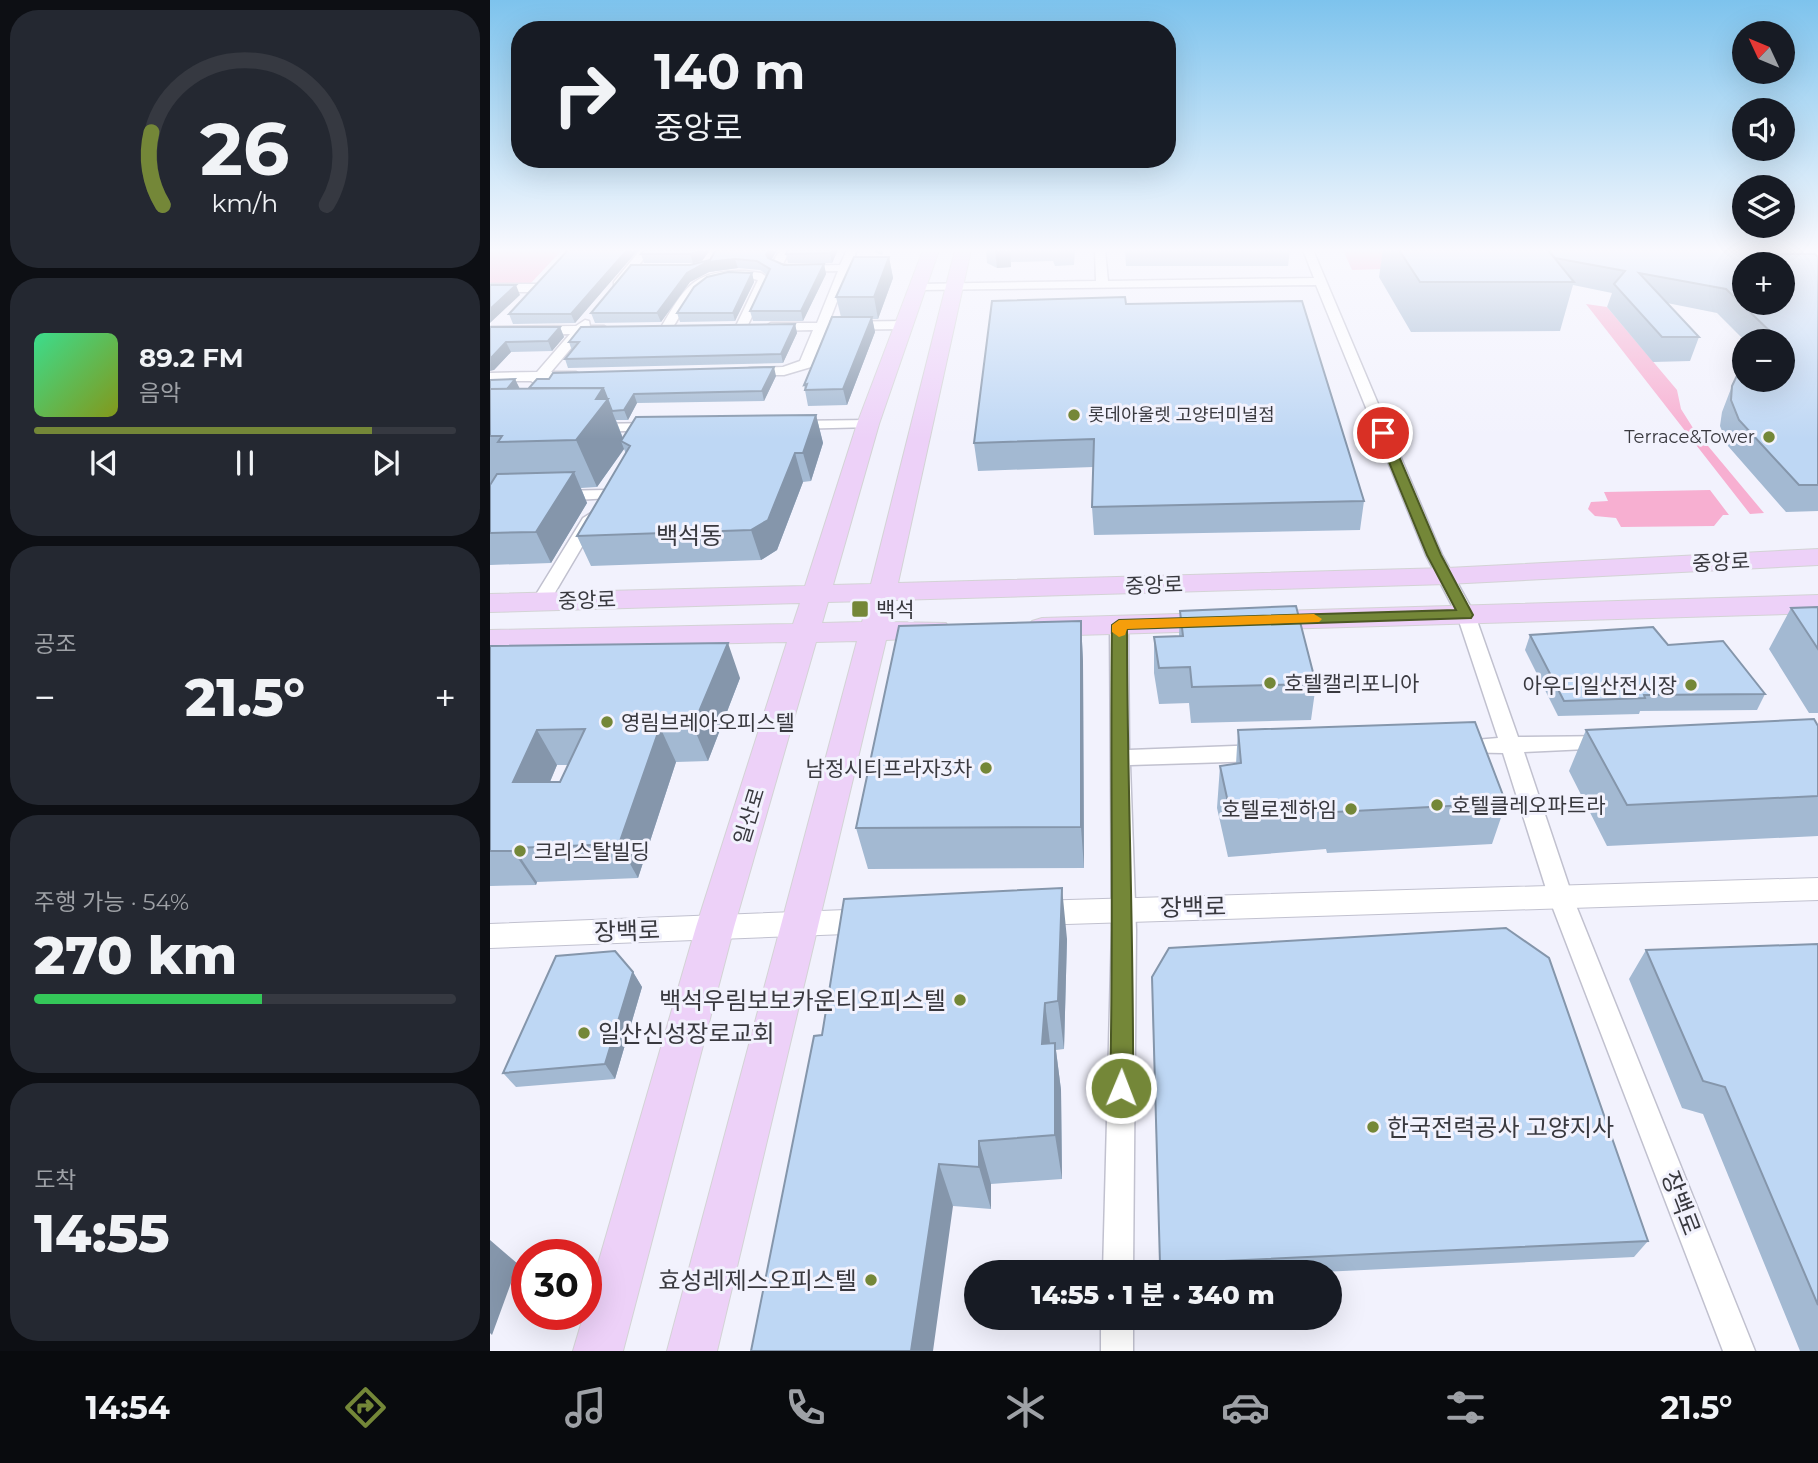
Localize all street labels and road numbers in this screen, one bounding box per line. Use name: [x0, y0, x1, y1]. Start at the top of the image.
street label: 중앙로: [1691, 548, 1751, 576]
street label: 중앙로: [1125, 571, 1183, 599]
street label: 중앙로: [558, 586, 616, 614]
street label: 일산로: [729, 785, 769, 847]
street label: 장백로: [1160, 892, 1226, 922]
street label: 장백로: [593, 915, 661, 947]
street label: 장백로: [1656, 1167, 1706, 1239]

